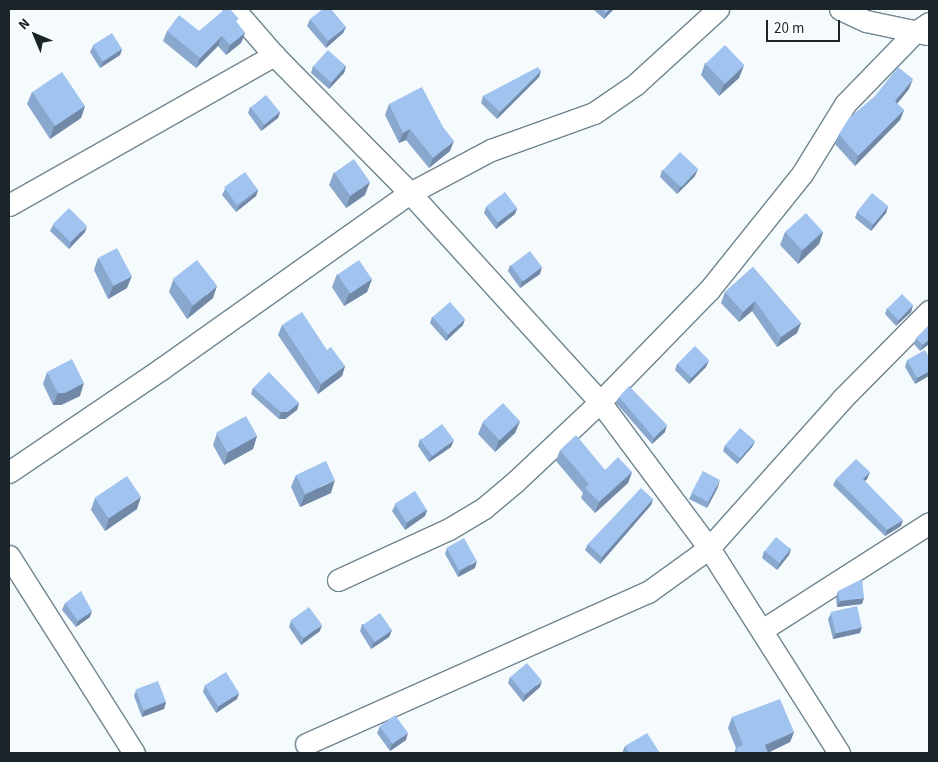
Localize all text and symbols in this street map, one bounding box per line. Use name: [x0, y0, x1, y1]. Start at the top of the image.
north arrow: [10, 10, 60, 60]
scale bar: [768, 10, 842, 42]
text: N: [14, 14, 35, 35]
text: 20 m: [774, 18, 804, 39]

